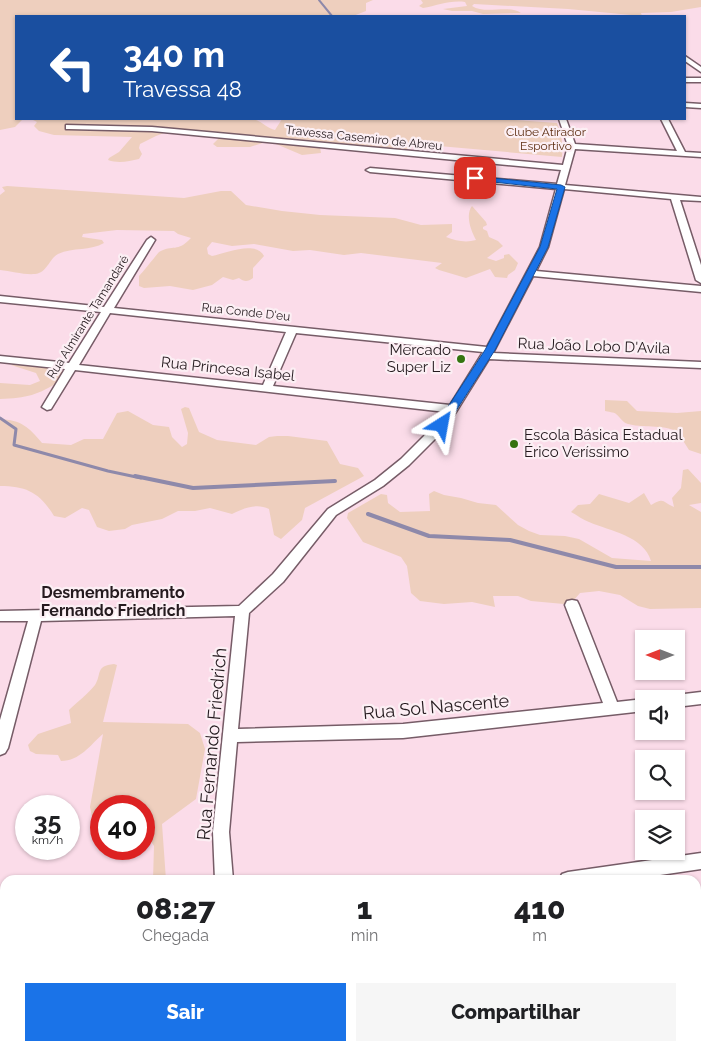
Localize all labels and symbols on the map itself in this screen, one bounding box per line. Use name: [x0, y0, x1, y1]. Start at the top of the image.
street label: Travessa Casemiro de Abreu: [285, 123, 443, 153]
park label: Clube Atirador Esportivo: [506, 125, 587, 153]
pin: [454, 157, 496, 199]
street label: Rua Almirante Tamandaré: [44, 253, 132, 381]
street label: Rua Conde D'eu: [201, 300, 291, 324]
street label: Rua João Lobo D'Avila: [517, 334, 671, 358]
place label: Mercado Super Liz: [387, 341, 451, 376]
street label: Rua Princesa Isabel: [160, 353, 297, 385]
marker: Mercado Super Liz: [455, 353, 467, 365]
position arrow: [415, 398, 467, 450]
place label: Escola Básica Estadual Érico Veríssimo: [524, 426, 683, 461]
marker: Escola Básica Estadual Érico Veríssimo: [508, 438, 520, 450]
district label: Desmembramento Fernando Friedrich: [41, 583, 185, 620]
north arrow: [635, 630, 685, 680]
street label: Rua Fernando Friedrich: [193, 647, 230, 841]
street label: Rua Sol Nascente: [362, 690, 510, 723]
speed limit sign: 40: [90, 795, 155, 860]

